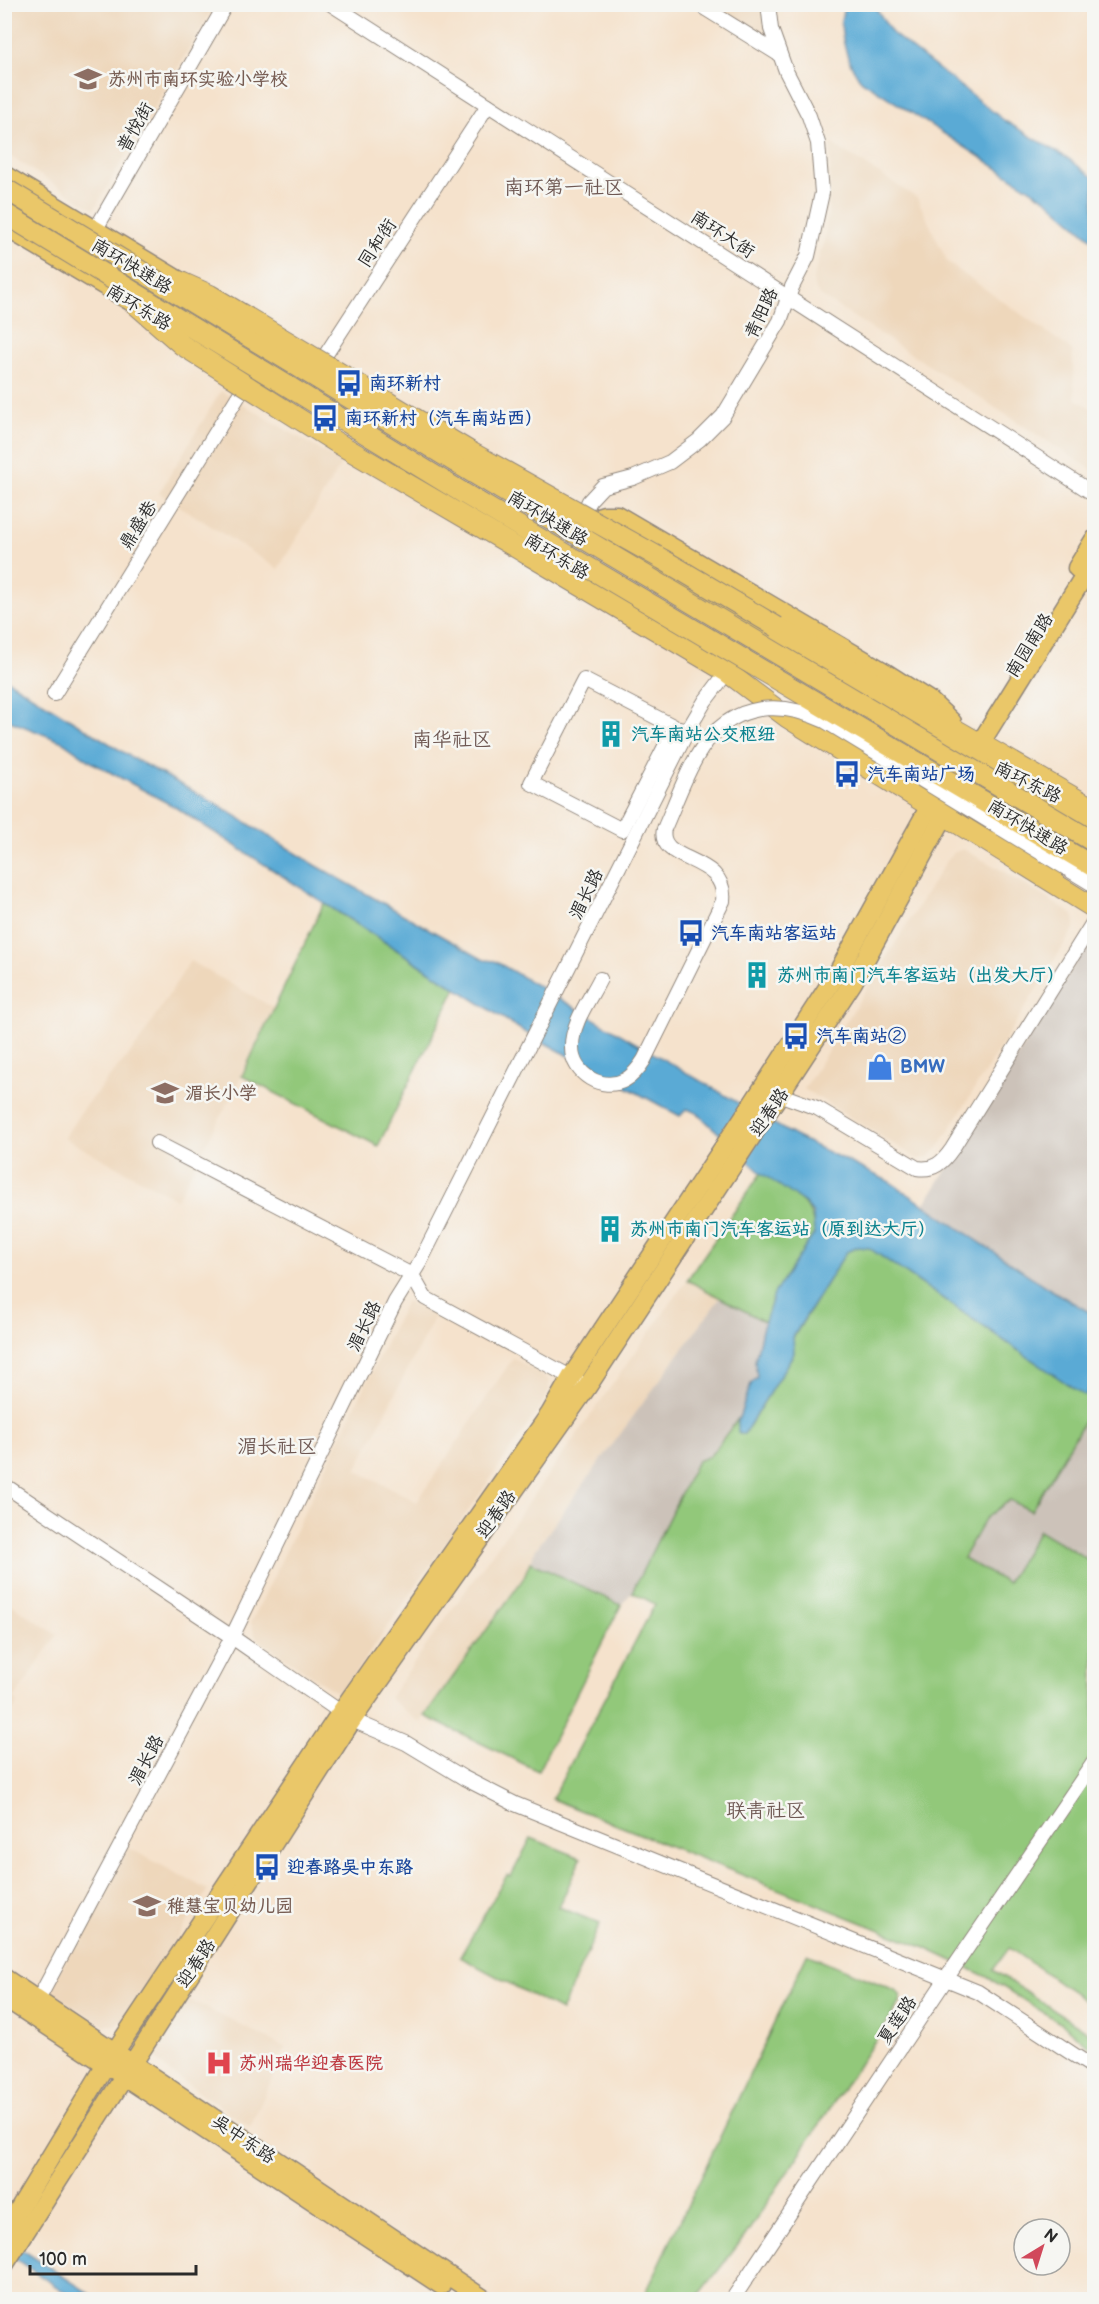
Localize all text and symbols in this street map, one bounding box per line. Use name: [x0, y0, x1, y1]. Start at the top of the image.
school or university icon: 苏州市南环实验小学校: [73, 64, 103, 94]
place label: 苏州市南环实验小学校: [108, 69, 288, 90]
street label: 普悦街: [113, 99, 158, 156]
district label: 南环第一社区: [504, 176, 624, 200]
street label: 南环大街: [687, 206, 759, 263]
street label: 同和街: [354, 215, 401, 272]
street label: 南环快速路: [88, 234, 176, 299]
street label: 南环东路: [102, 280, 175, 335]
street label: 青阳路: [741, 284, 782, 342]
bus stop icon: 南环新村: [334, 368, 364, 398]
place label: 南环新村: [369, 373, 441, 394]
bus stop icon: 南环新村（汽车南站西）: [310, 403, 340, 433]
place label: 南环新村（汽车南站西）: [345, 408, 543, 429]
street label: 南环快速路: [504, 486, 592, 551]
street label: 鼎盛巷: [115, 497, 162, 554]
street label: 南环东路: [520, 529, 593, 584]
street label: 南园南路: [1001, 609, 1057, 681]
building icon: 汽车南站公交枢纽: [596, 719, 626, 749]
place label: 汽车南站公交枢纽: [631, 724, 775, 745]
district label: 南华社区: [412, 728, 492, 752]
street label: 南环东路: [991, 757, 1065, 808]
bus stop icon: 汽车南站广场: [832, 759, 862, 789]
place label: 汽车南站广场: [867, 764, 975, 785]
street label: 南环快速路: [984, 795, 1072, 860]
street label: 湄长路: [565, 865, 608, 923]
bus stop icon: 汽车南站客运站: [676, 918, 706, 948]
place label: 汽车南站客运站: [711, 923, 837, 944]
building icon: 苏州市南门汽车客运站（出发大厅）: [742, 960, 772, 990]
place label: 苏州市南门汽车客运站（出发大厅）: [777, 965, 1065, 986]
bus stop icon: 汽车南站②: [781, 1021, 811, 1051]
place label: 汽车南站②: [816, 1026, 906, 1047]
shop icon: BMW: [865, 1052, 895, 1082]
place label: BMW: [900, 1057, 945, 1078]
school or university icon: 湄长小学: [150, 1078, 180, 1108]
place label: 湄长小学: [185, 1083, 257, 1104]
street label: 迎春路: [746, 1084, 793, 1141]
building icon: 苏州市南门汽车客运站（原到达大厅）: [595, 1214, 625, 1244]
place label: 苏州市南门汽车客运站（原到达大厅）: [630, 1219, 936, 1240]
street label: 湄长路: [343, 1297, 386, 1355]
district label: 湄长社区: [237, 1435, 317, 1459]
street label: 迎春路: [472, 1486, 520, 1542]
street label: 湄长路: [124, 1731, 168, 1789]
district label: 联青社区: [726, 1799, 806, 1823]
bus stop icon: 迎春路吴中东路: [252, 1852, 282, 1882]
place label: 迎春路吴中东路: [287, 1857, 413, 1878]
school or university icon: 稚慧宝贝幼儿园: [132, 1891, 162, 1921]
place label: 稚慧宝贝幼儿园: [167, 1896, 293, 1917]
street label: 迎春路: [173, 1935, 220, 1992]
street label: 夏莲路: [874, 1992, 921, 2049]
hospital icon: 苏州瑞华迎春医院: [204, 2048, 234, 2078]
place label: 苏州瑞华迎春医院: [239, 2053, 383, 2074]
street label: 吴中东路: [208, 2111, 279, 2168]
north arrow: [1012, 2217, 1072, 2277]
text: N: [1040, 2225, 1061, 2248]
scale bar: [30, 2238, 196, 2276]
text: 100 m: [39, 2249, 87, 2270]

